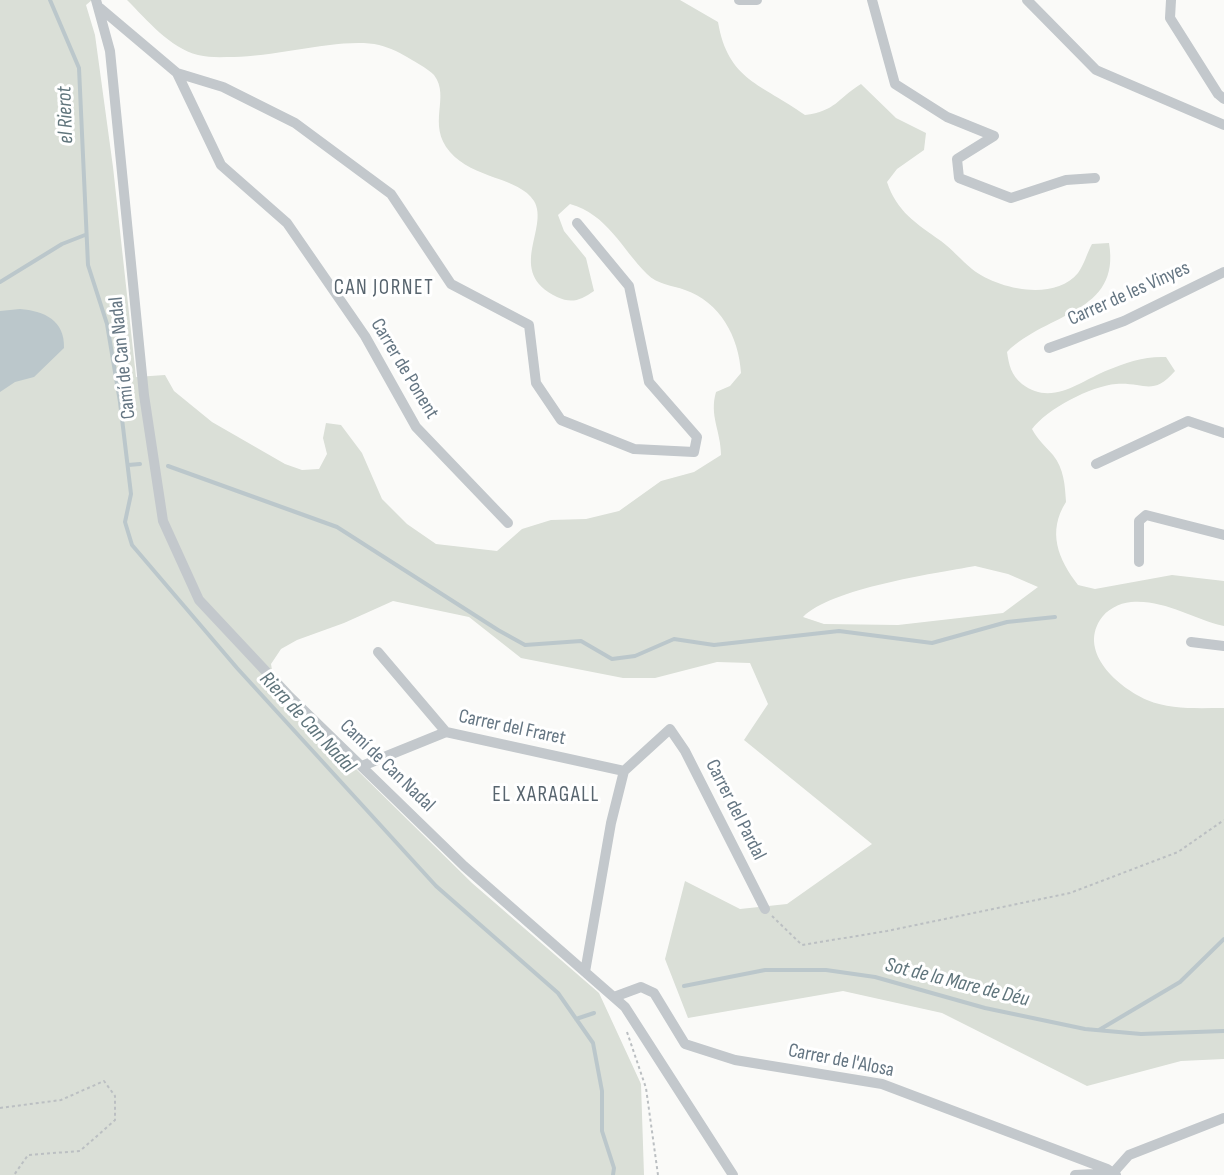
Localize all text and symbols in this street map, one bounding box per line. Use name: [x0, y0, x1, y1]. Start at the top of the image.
water label: el Rierot: [52, 86, 80, 144]
street label: Carrer de les Vinyes: [1064, 256, 1194, 332]
district label: CAN JORNET: [334, 276, 434, 302]
street label: Camí de Can Nadal: [105, 296, 141, 420]
street label: Carrer de Ponent: [365, 314, 443, 424]
water label: Riera de Can Nadal: [254, 667, 360, 779]
street label: Carrer del Fraret: [456, 705, 568, 751]
street label: Camí de Can Nadal: [334, 715, 440, 817]
street label: Carrer del Pardal: [699, 756, 771, 864]
district label: EL XARAGALL: [492, 783, 600, 809]
water label: Sot de la Mare de Déu: [882, 953, 1032, 1013]
street label: Carrer de l'Alosa: [786, 1039, 896, 1083]

